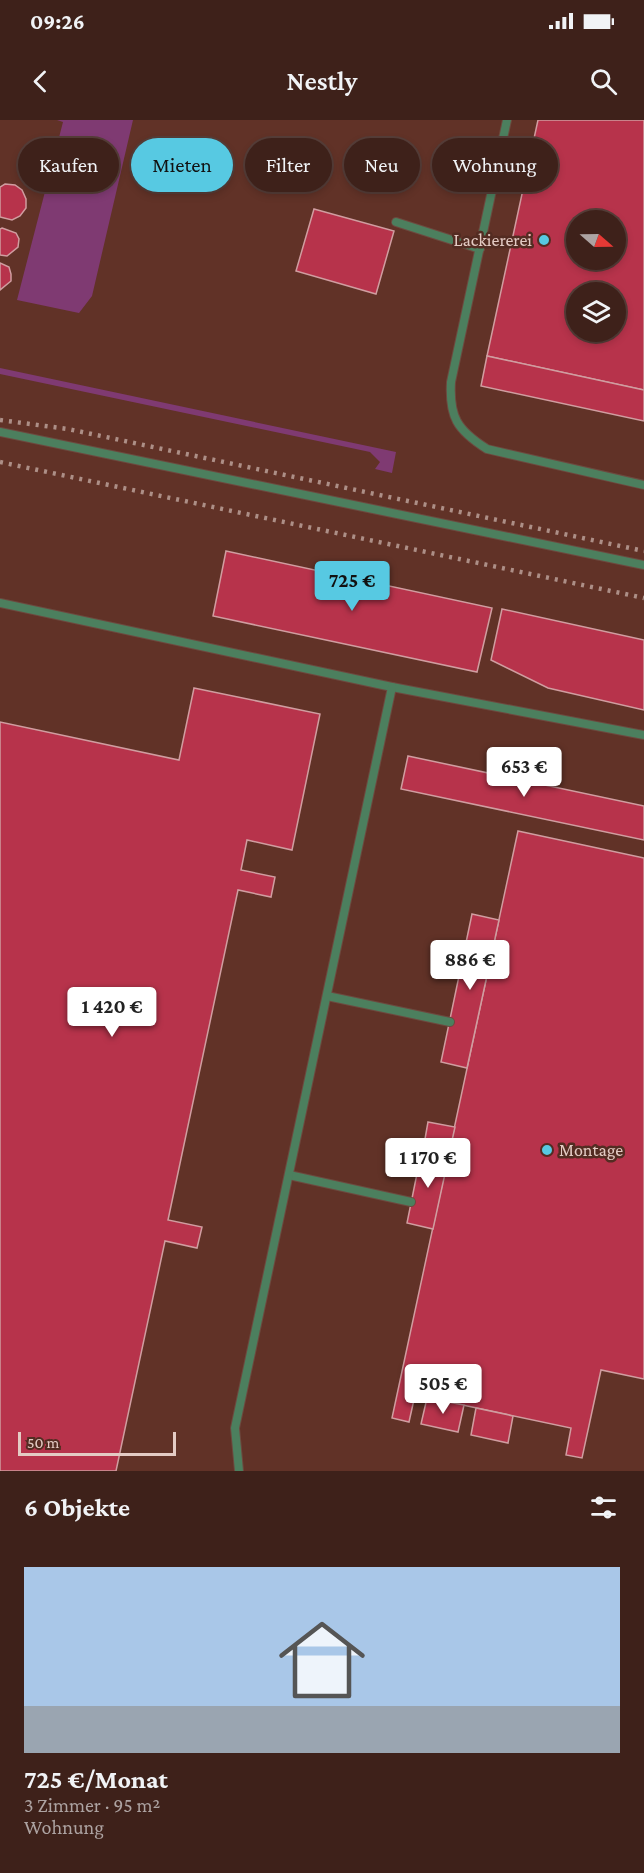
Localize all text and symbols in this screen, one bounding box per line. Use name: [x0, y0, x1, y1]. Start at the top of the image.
text: 09:26: [30, 9, 85, 34]
icon: back: [24, 65, 57, 98]
icon: search: [587, 65, 620, 98]
text: Nestly: [287, 66, 357, 96]
chip: Kaufen: [18, 138, 119, 192]
chip: Mieten: [131, 138, 233, 192]
chip: Filter: [245, 138, 332, 192]
chip: Neu: [344, 138, 420, 192]
chip: Wohnung: [432, 138, 558, 192]
north arrow: [566, 210, 626, 270]
map controls: [566, 210, 626, 342]
place label: Lackiererei: [454, 230, 532, 250]
marker: Lackiererei: [537, 233, 551, 247]
button: layers: [566, 282, 626, 342]
pin: 725 €: [310, 561, 394, 612]
text: 725 €: [329, 569, 375, 591]
pin: 653 €: [482, 747, 566, 798]
text: 653 €: [501, 755, 547, 777]
pin: 886 €: [428, 940, 512, 991]
text: 886 €: [444, 948, 496, 970]
pin: 1 420 €: [57, 987, 167, 1038]
text: 1 420 €: [81, 995, 143, 1017]
pin: 1 170 €: [373, 1138, 483, 1189]
place label: Montage: [559, 1140, 623, 1160]
marker: Montage: [540, 1143, 554, 1157]
text: 1 170 €: [399, 1146, 457, 1168]
pin: 505 €: [401, 1364, 485, 1415]
text: 505 €: [419, 1372, 467, 1394]
scale bar: [18, 1429, 176, 1456]
text: 50 m: [27, 1434, 59, 1451]
icon: filters: [587, 1491, 620, 1524]
text: 6 Objekte: [24, 1493, 130, 1522]
icon: home: [268, 1606, 376, 1714]
text: 725 €/Monat: [24, 1765, 168, 1794]
text: 3 Zimmer · 95 m²: [24, 1794, 160, 1816]
text: Wohnung: [24, 1816, 104, 1838]

